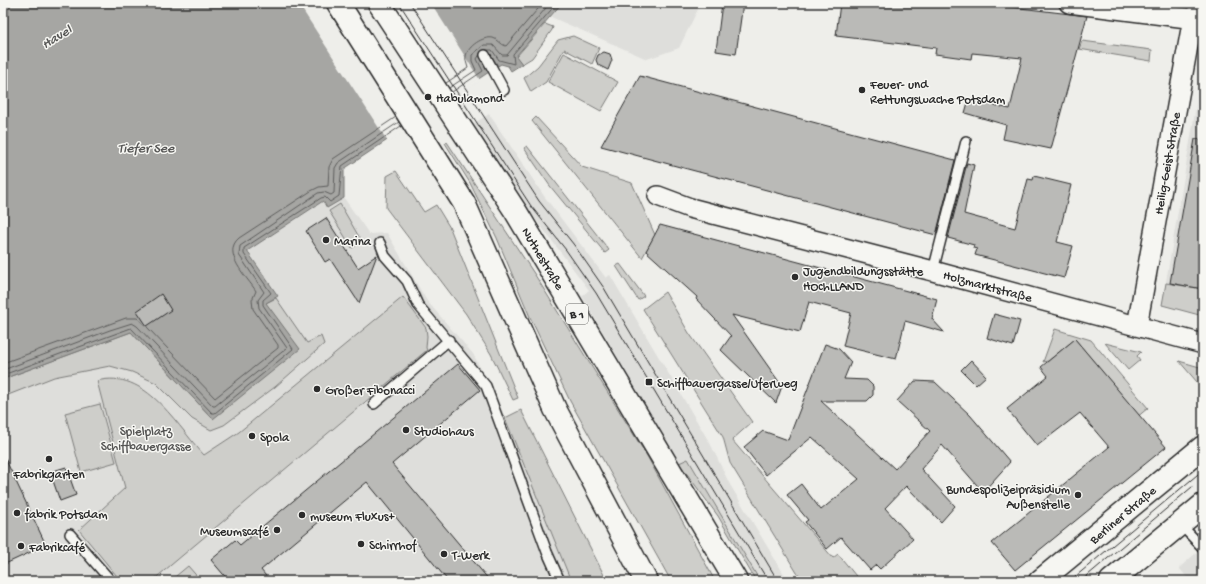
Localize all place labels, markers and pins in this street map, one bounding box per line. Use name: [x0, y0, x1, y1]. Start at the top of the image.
place label: Feuer- und Rettungswache Potsdam: [869, 78, 1005, 108]
marker: Feuer- und Rettungswache Potsdam: [857, 85, 867, 95]
marker: Habulamond: [423, 92, 433, 102]
place label: Habulamond: [436, 92, 505, 107]
marker: Marina: [321, 235, 331, 245]
place label: Marina: [334, 235, 372, 250]
place label: Jugendbildungsstätte HOchLLAND: [803, 265, 923, 295]
marker: Jugendbildungsstätte HOchLLAND: [790, 272, 800, 282]
marker: Schiffbauergasse/Uferweg: [644, 377, 654, 387]
place label: Schiffbauergasse/Uferweg: [657, 377, 798, 392]
marker: Großer Fibonacci: [312, 384, 322, 394]
place label: Großer Fibonacci: [325, 384, 415, 399]
marker: Studiohaus: [401, 425, 411, 435]
place label: Studiohaus: [414, 425, 475, 440]
marker: Spola: [247, 431, 257, 441]
place label: Spola: [260, 431, 290, 446]
marker: Fabrikgarten: [44, 454, 54, 464]
place label: Fabrikgarten: [12, 468, 85, 483]
place label: Bundespolizeipräsidium Außenstelle: [945, 483, 1070, 513]
marker: Bundespolizeipräsidium Außenstelle: [1073, 490, 1083, 500]
marker: fabrik Potsdam: [12, 508, 22, 518]
place label: fabrik Potsdam: [24, 508, 107, 523]
marker: museum Fluxus+: [297, 510, 307, 520]
place label: museum Fluxus+: [310, 510, 396, 525]
place label: Museumscafé: [200, 525, 269, 540]
marker: Museumscafé: [272, 525, 282, 535]
marker: Schirrhof: [356, 539, 366, 549]
place label: Schirrhof: [369, 539, 417, 554]
marker: Fabrikcafé: [16, 541, 26, 551]
place label: Fabrikcafé: [28, 541, 86, 556]
marker: T-Werk: [439, 549, 449, 559]
place label: T-Werk: [451, 549, 490, 564]

